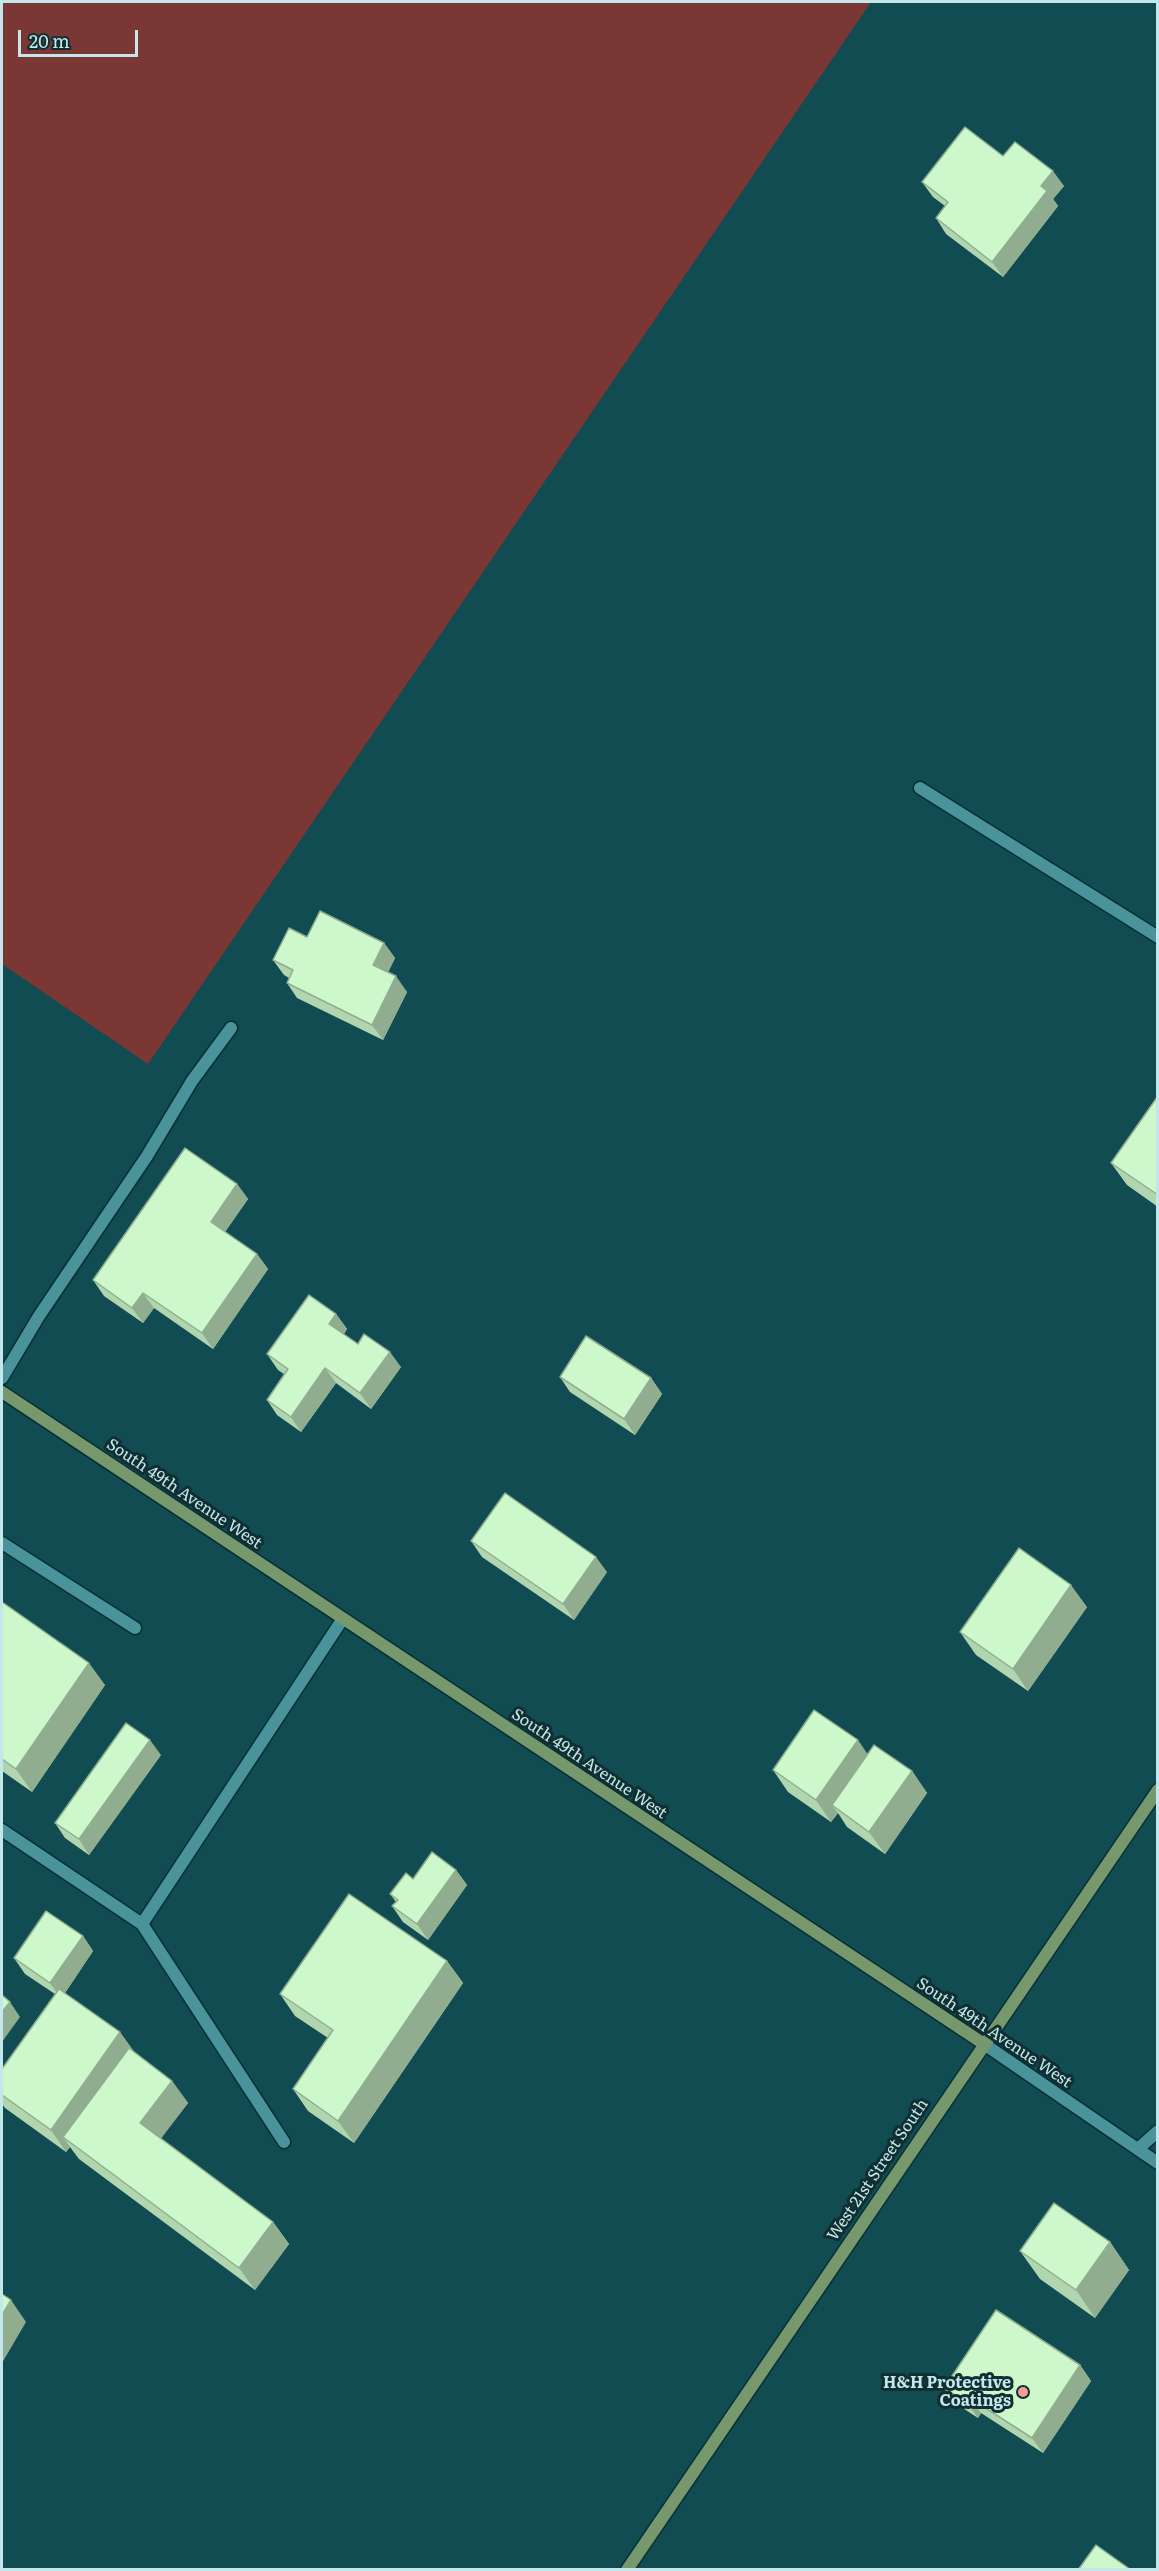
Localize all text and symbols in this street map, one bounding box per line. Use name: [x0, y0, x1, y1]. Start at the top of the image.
scale bar: [21, 18, 141, 56]
text: 20 m: [29, 27, 70, 54]
street label: South 49th Avenue West: [103, 1435, 265, 1553]
street label: South 49th Avenue West: [508, 1705, 670, 1823]
street label: South 49th Avenue West: [913, 1974, 1075, 2092]
street label: West 21st Street South: [823, 2096, 933, 2244]
place label: H&H Protective Coatings: [883, 2373, 1011, 2411]
marker: H&H Protective Coatings: [1016, 2385, 1030, 2399]

